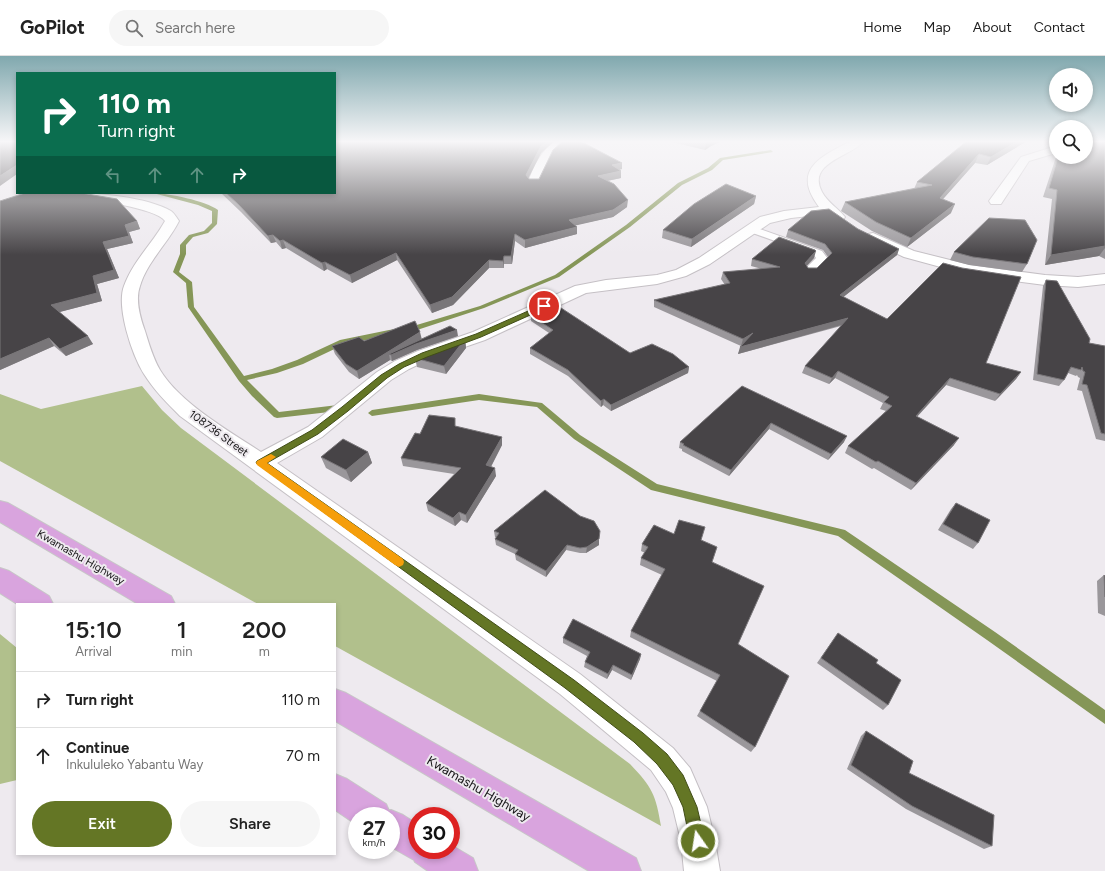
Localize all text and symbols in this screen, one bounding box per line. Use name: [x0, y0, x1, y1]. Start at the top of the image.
search box: [109, 10, 389, 46]
text: GoPilot: [20, 16, 85, 39]
icon: search: [123, 17, 145, 39]
text: Search here: [155, 19, 235, 37]
text: Home: [863, 19, 902, 36]
text: Map: [924, 19, 951, 36]
text: About: [973, 19, 1012, 36]
text: Contact: [1034, 19, 1085, 36]
map controls: [1049, 68, 1093, 164]
button: sound: [1049, 68, 1093, 112]
text: 110 m: [98, 86, 171, 120]
icon: right: [32, 88, 84, 140]
text: Turn right: [98, 120, 175, 142]
button: search: [1049, 120, 1093, 164]
icon: left: [102, 164, 124, 186]
icon: ahead: [144, 164, 166, 186]
icon: ahead: [186, 164, 208, 186]
icon: right: [228, 164, 250, 186]
pin: [527, 289, 561, 323]
icon: arrive: [533, 295, 555, 317]
street label: 108736 Street: [187, 408, 251, 459]
street label: Kwamashu Highway: [35, 527, 127, 588]
text: 15:10: [65, 615, 122, 644]
text: 1: [177, 615, 187, 644]
text: 200: [242, 615, 287, 644]
text: Arrival: [75, 644, 112, 659]
text: min: [171, 644, 192, 659]
text: m: [259, 644, 270, 659]
icon: right: [32, 689, 54, 711]
text: Turn right: [66, 691, 134, 709]
text: 110 m: [282, 691, 320, 709]
text: Continue: [66, 739, 129, 757]
icon: ahead: [32, 745, 54, 767]
text: 70 m: [286, 747, 320, 765]
street label: Kwamashu Highway: [424, 753, 533, 824]
text: Inkululeko Yabantu Way: [66, 757, 203, 772]
button: Exit: [32, 801, 172, 847]
button: Share: [180, 801, 320, 847]
speed limit sign: 30: [408, 807, 460, 859]
text: 27: [363, 816, 385, 840]
position arrow: [677, 820, 719, 862]
text: km/h: [363, 836, 385, 849]

